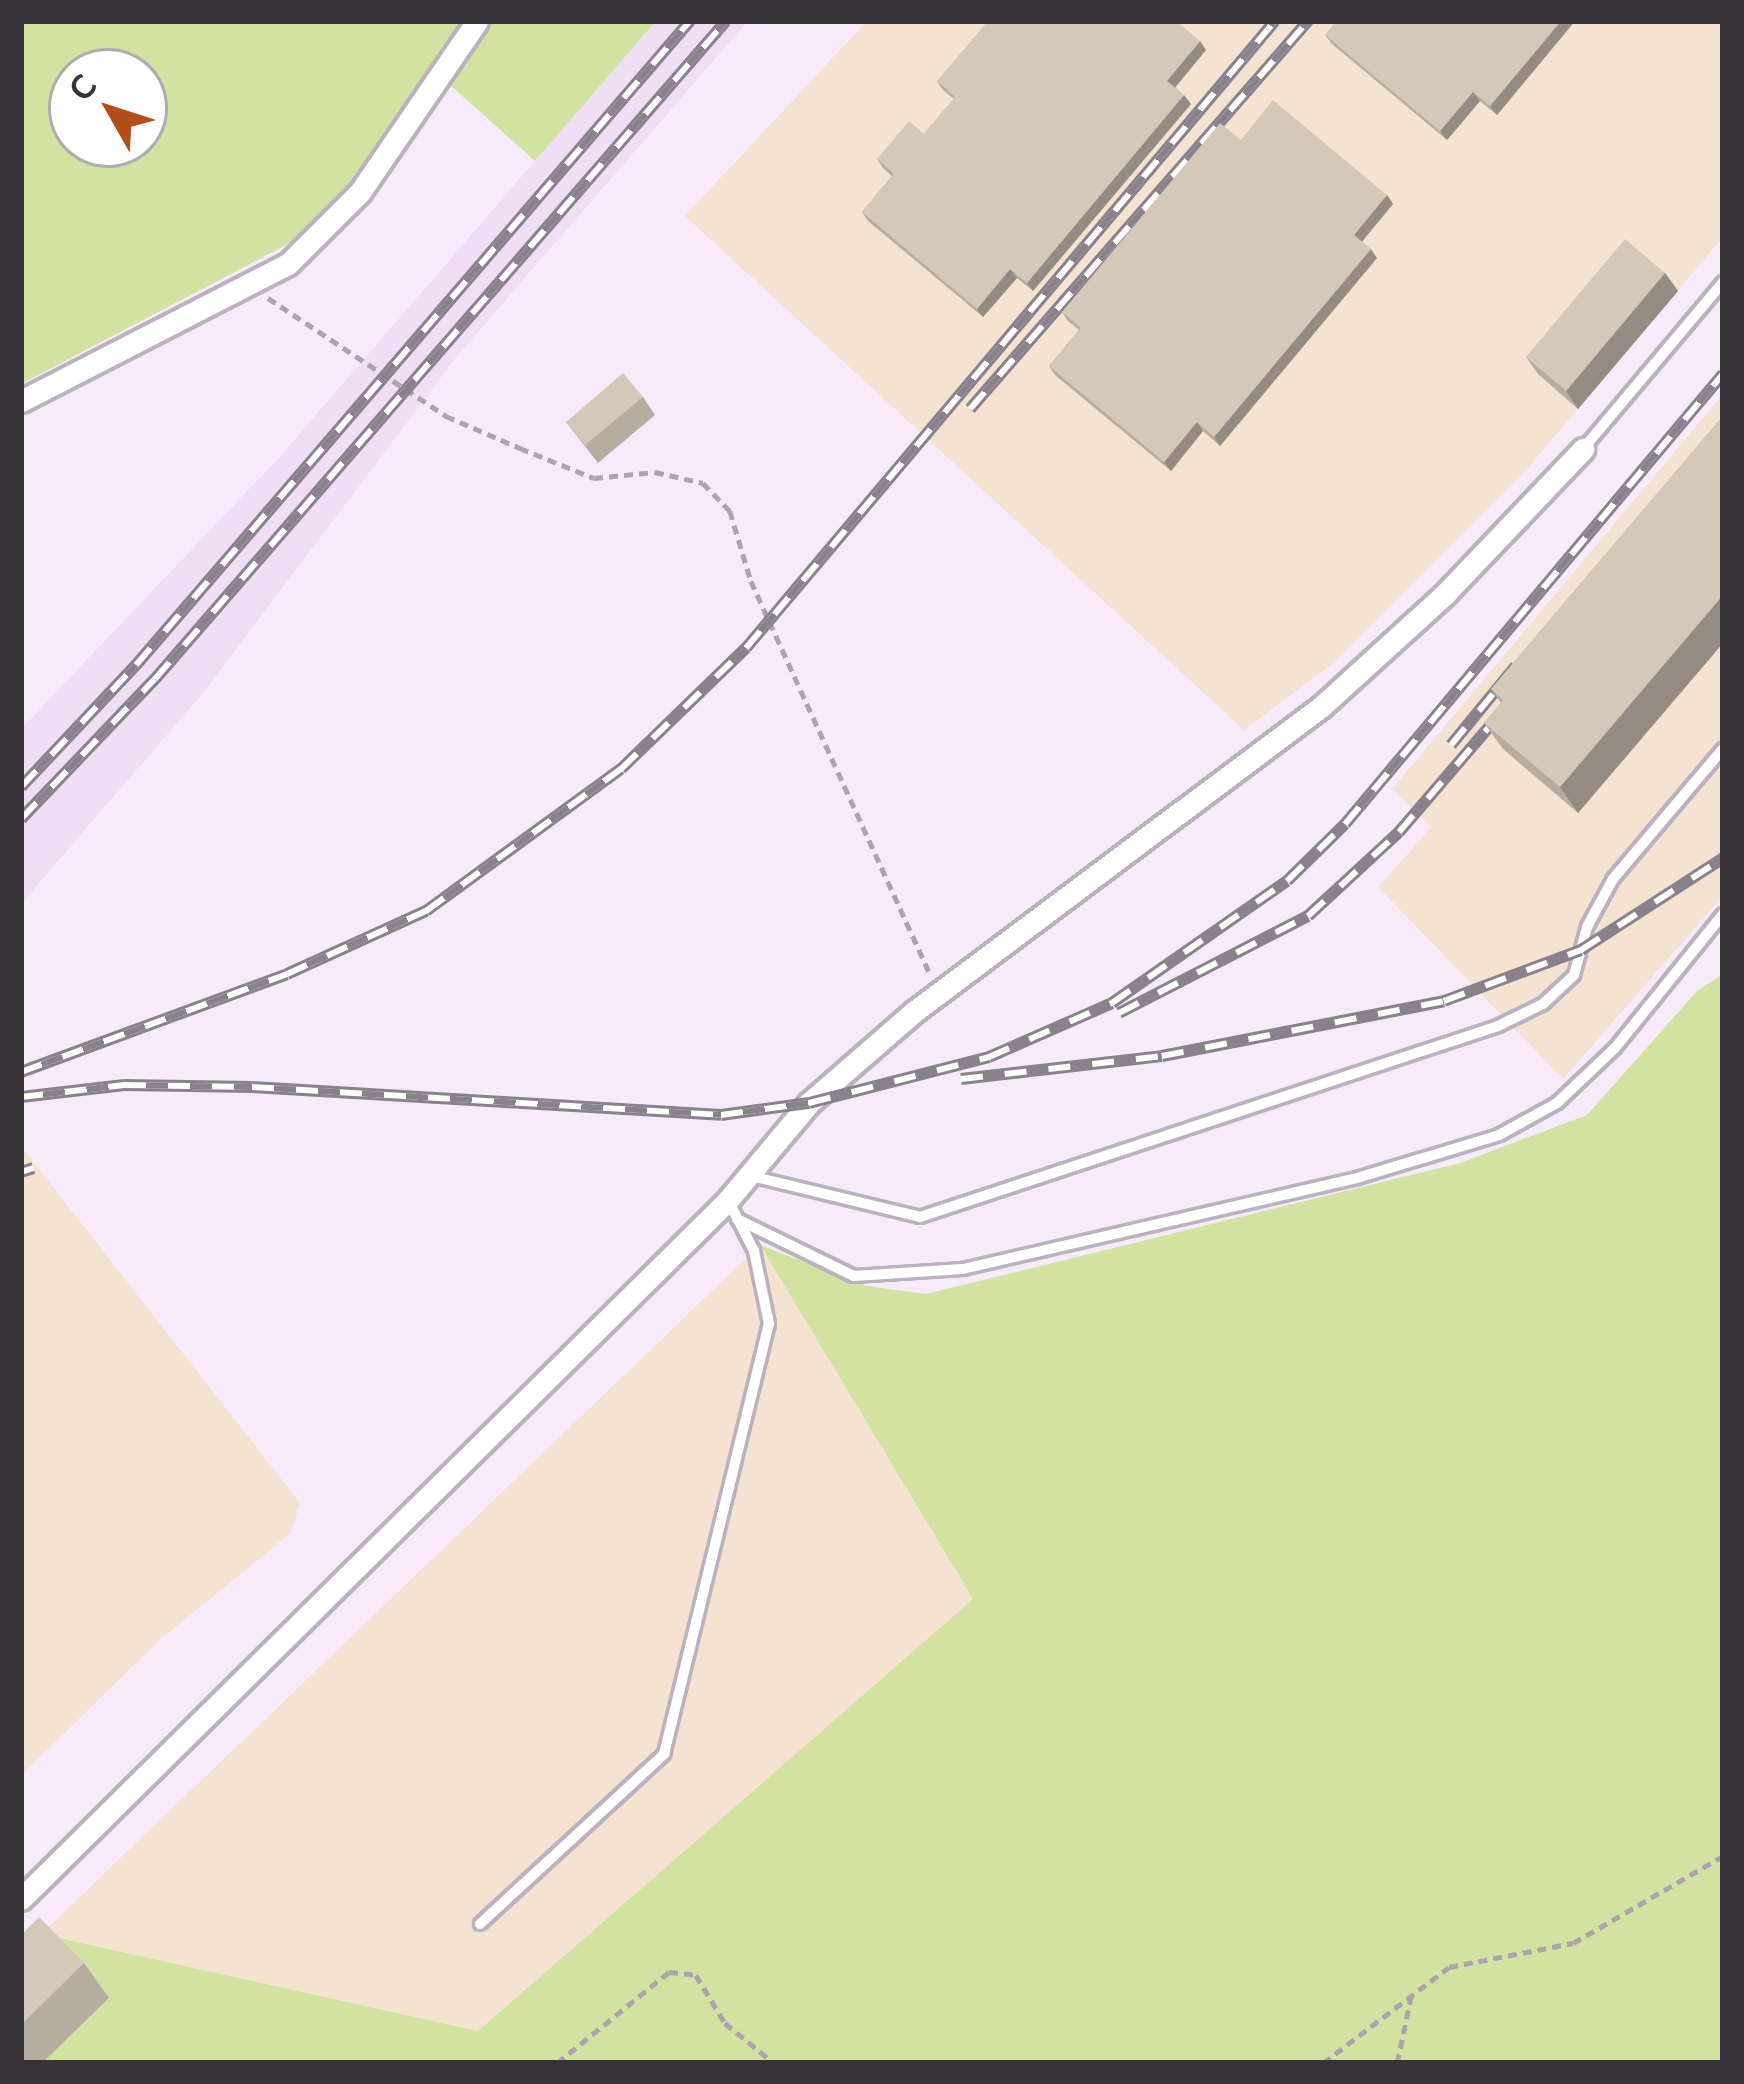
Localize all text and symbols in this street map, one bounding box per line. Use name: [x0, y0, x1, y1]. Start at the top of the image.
north arrow: [48, 48, 168, 168]
text: С: [59, 65, 105, 109]

